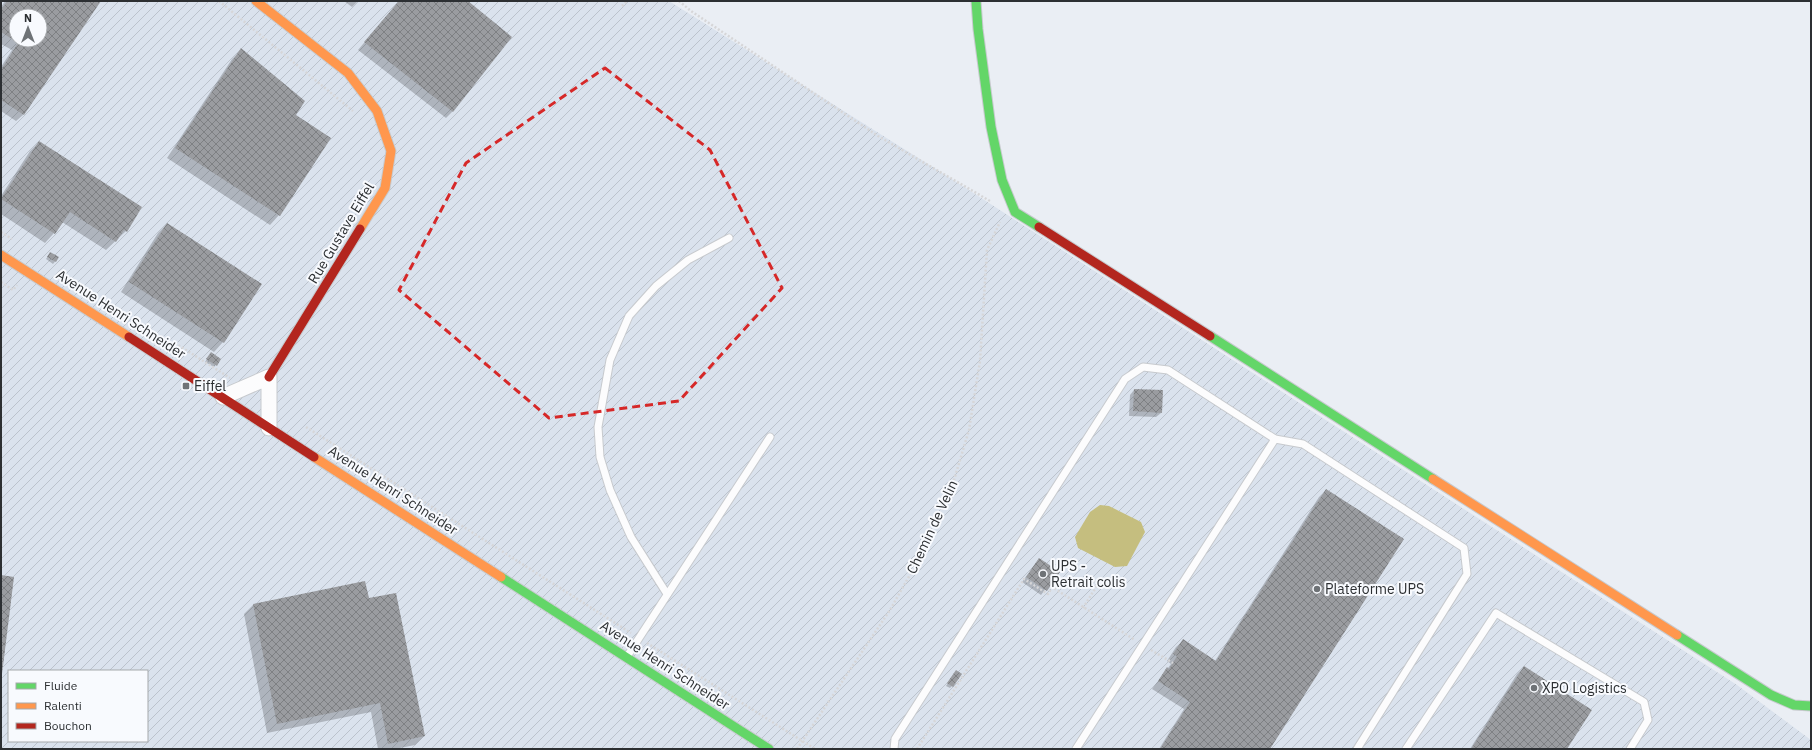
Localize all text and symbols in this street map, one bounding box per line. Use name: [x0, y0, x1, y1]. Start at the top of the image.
north arrow: [8, 8, 48, 48]
text: N: [24, 11, 32, 25]
street label: Rue Gustave Eiffel: [304, 179, 378, 287]
street label: Avenue Henri Schneider: [53, 265, 189, 363]
place label: Eiffel: [194, 377, 226, 395]
marker: Eiffel: [181, 381, 191, 391]
street label: Avenue Henri Schneider: [325, 441, 461, 539]
street label: Chemin de Velin: [902, 477, 962, 577]
place label: UPS - Retrait colis: [1051, 557, 1126, 591]
marker: UPS - Retrait colis: [1038, 569, 1048, 579]
place label: Plateforme UPS: [1325, 580, 1424, 598]
marker: Plateforme UPS: [1312, 584, 1322, 594]
street label: Avenue Henri Schneider: [597, 616, 733, 714]
legend: [8, 670, 148, 742]
text: Fluide: [44, 678, 78, 693]
place label: XPO Logistics: [1542, 679, 1627, 697]
marker: XPO Logistics: [1529, 683, 1539, 693]
text: Ralenti: [44, 698, 82, 713]
text: Bouchon: [44, 718, 92, 733]

